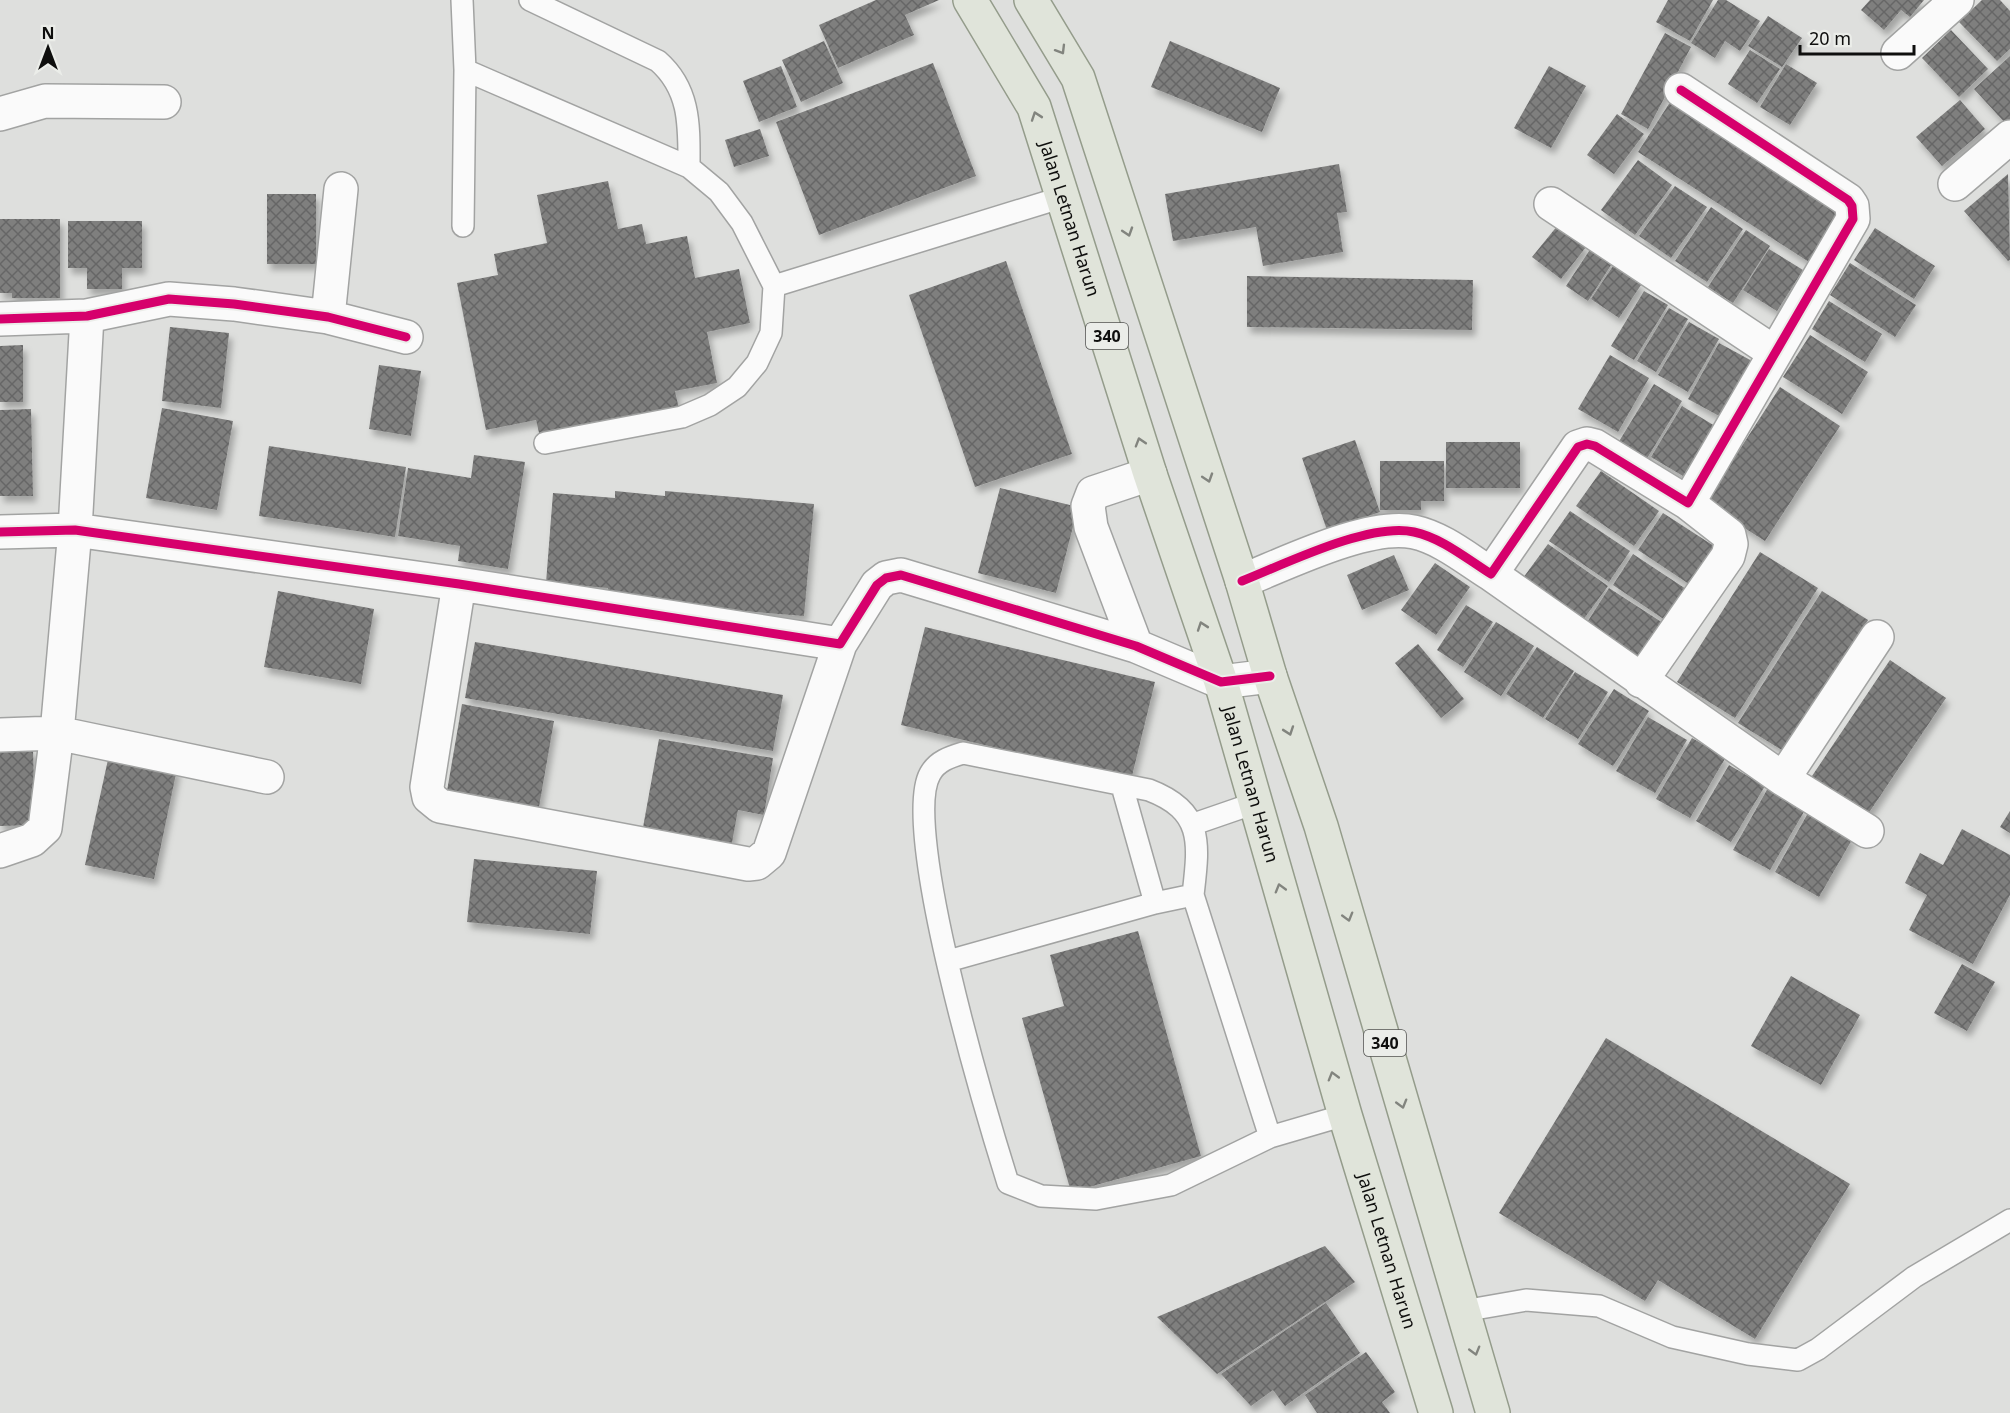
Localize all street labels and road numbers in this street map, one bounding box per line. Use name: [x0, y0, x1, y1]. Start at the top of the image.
street label: Jalan Letnan Harun: [1034, 136, 1106, 299]
road number: 340: [1086, 323, 1128, 349]
street label: Jalan Letnan Harun: [1217, 701, 1285, 865]
road number: 340: [1364, 1030, 1406, 1056]
street label: Jalan Letnan Harun: [1352, 1168, 1423, 1332]

